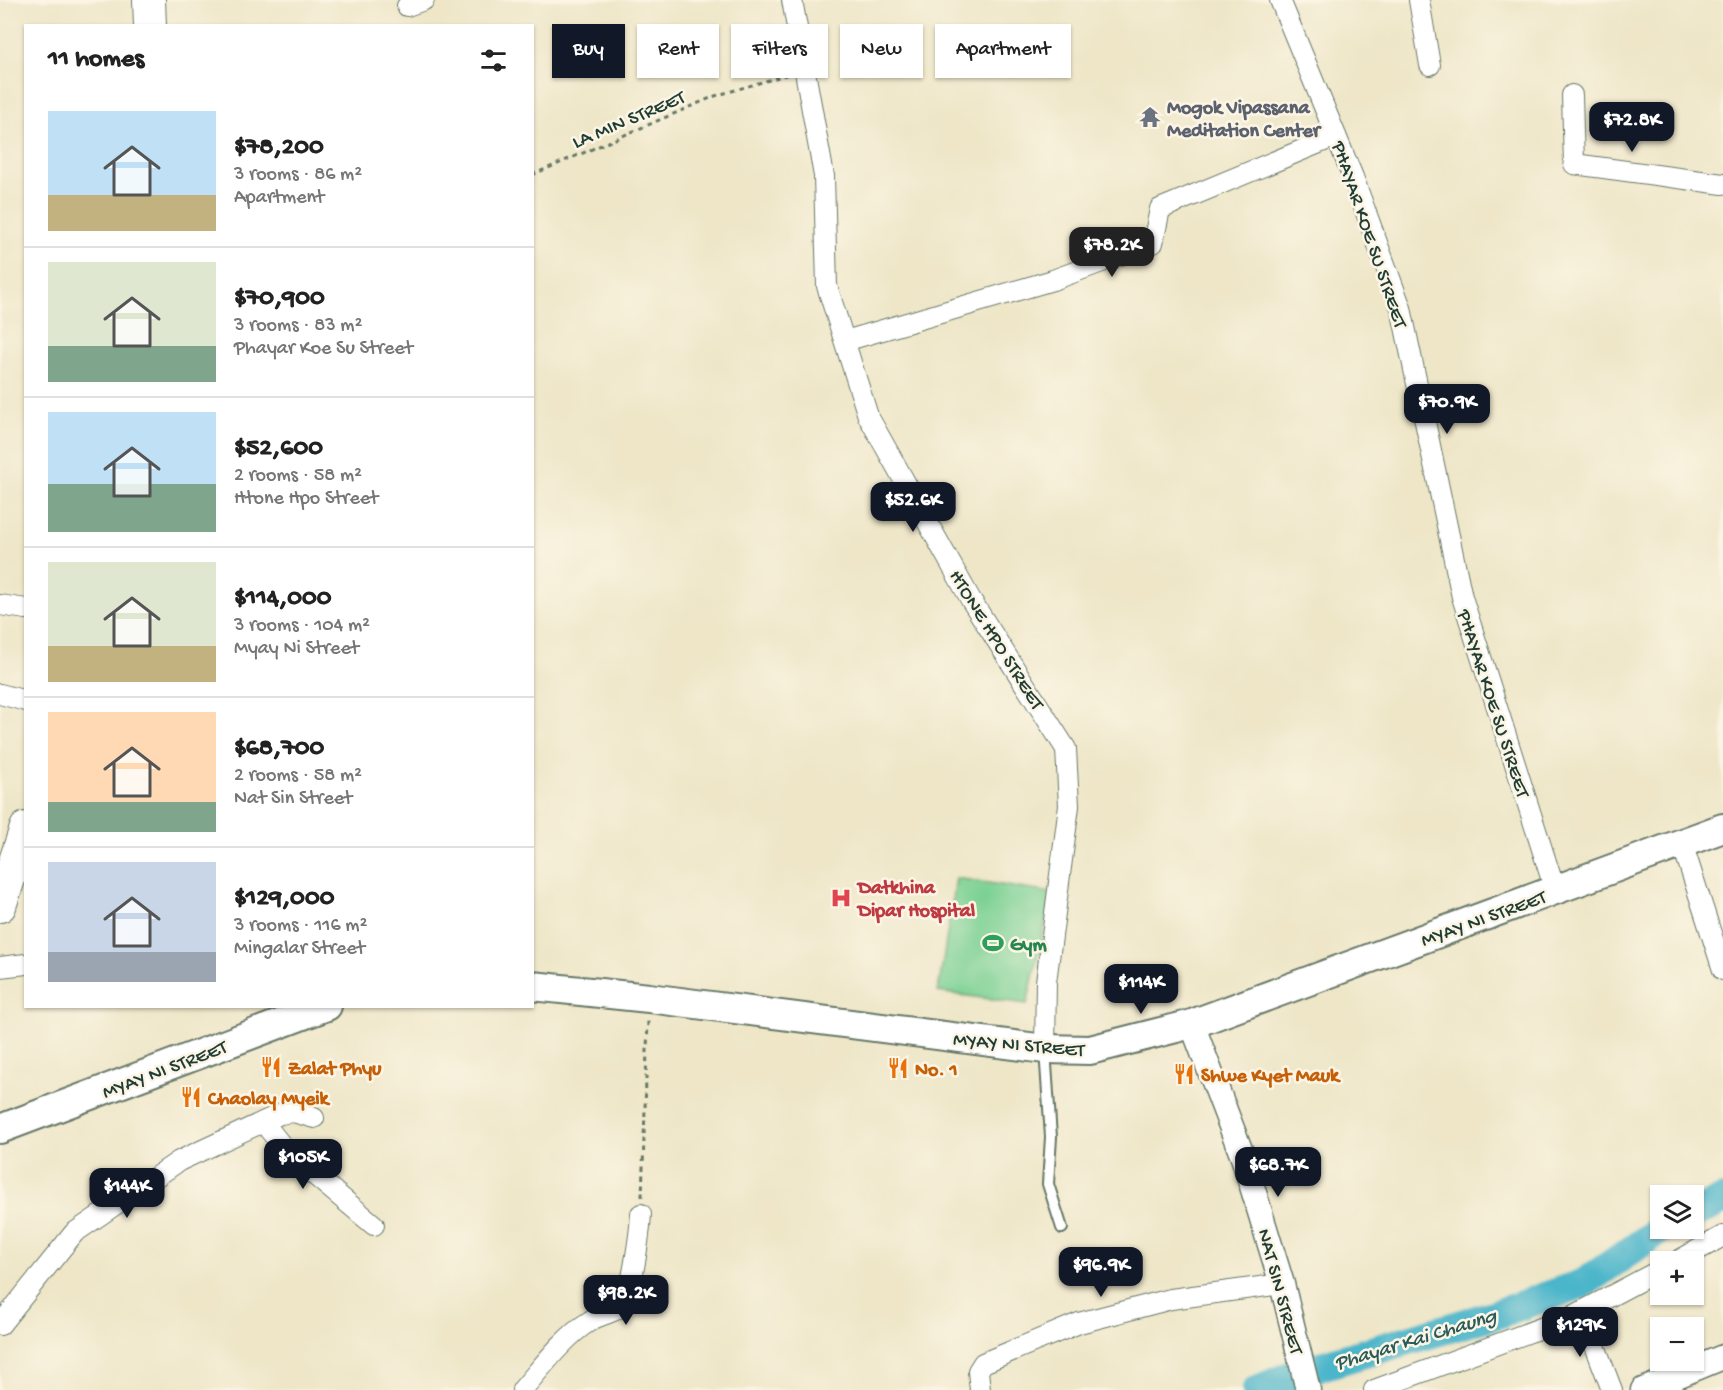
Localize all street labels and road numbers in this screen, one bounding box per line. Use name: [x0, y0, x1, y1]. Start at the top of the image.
street label: LA MIN STREET: [569, 87, 690, 155]
street label: PHAYAR KOE SU STREET: [1325, 138, 1411, 333]
street label: HTONE HPO STREET: [943, 567, 1048, 716]
street label: PHAYAR KOE SU STREET: [1450, 606, 1533, 802]
street label: MYAY NI STREET: [1418, 887, 1551, 954]
street label: MYAY NI STREET: [952, 1029, 1087, 1064]
street label: MYAY NI STREET: [100, 1036, 232, 1106]
street label: NAT SIN STREET: [1251, 1227, 1307, 1359]

